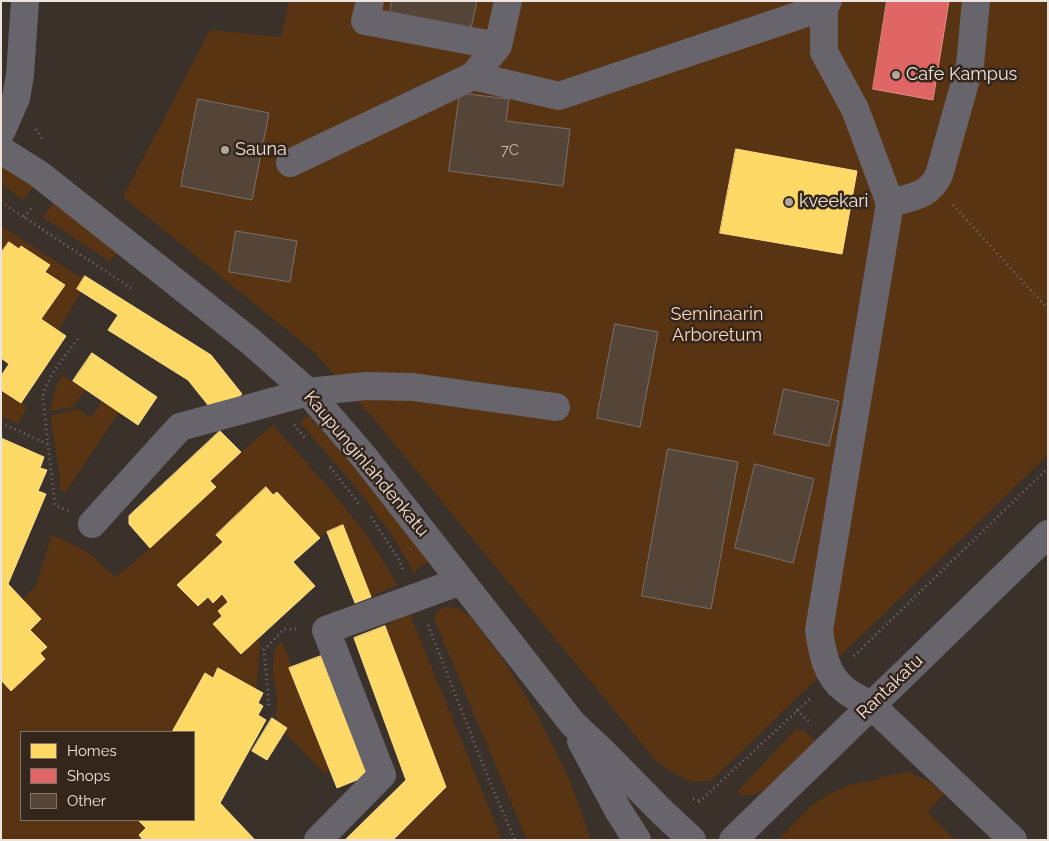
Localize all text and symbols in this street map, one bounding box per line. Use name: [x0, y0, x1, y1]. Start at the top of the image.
place label: Cafe Kampus: [906, 64, 1017, 86]
marker: Cafe Kampus: [890, 69, 902, 81]
place label: Sauna: [235, 139, 287, 161]
house number: 7C: [501, 141, 519, 159]
marker: Sauna: [219, 144, 231, 156]
place label: kveekari: [799, 191, 868, 213]
marker: kveekari: [783, 196, 795, 208]
park label: Seminaarin Arboretum: [671, 304, 763, 346]
street label: Kaupunginlahdenkatu: [299, 387, 433, 541]
street label: Rantakatu: [852, 650, 928, 724]
legend: [20, 731, 195, 821]
text: Homes: [67, 742, 117, 760]
text: Shops: [67, 767, 110, 785]
text: Other: [67, 792, 106, 810]

